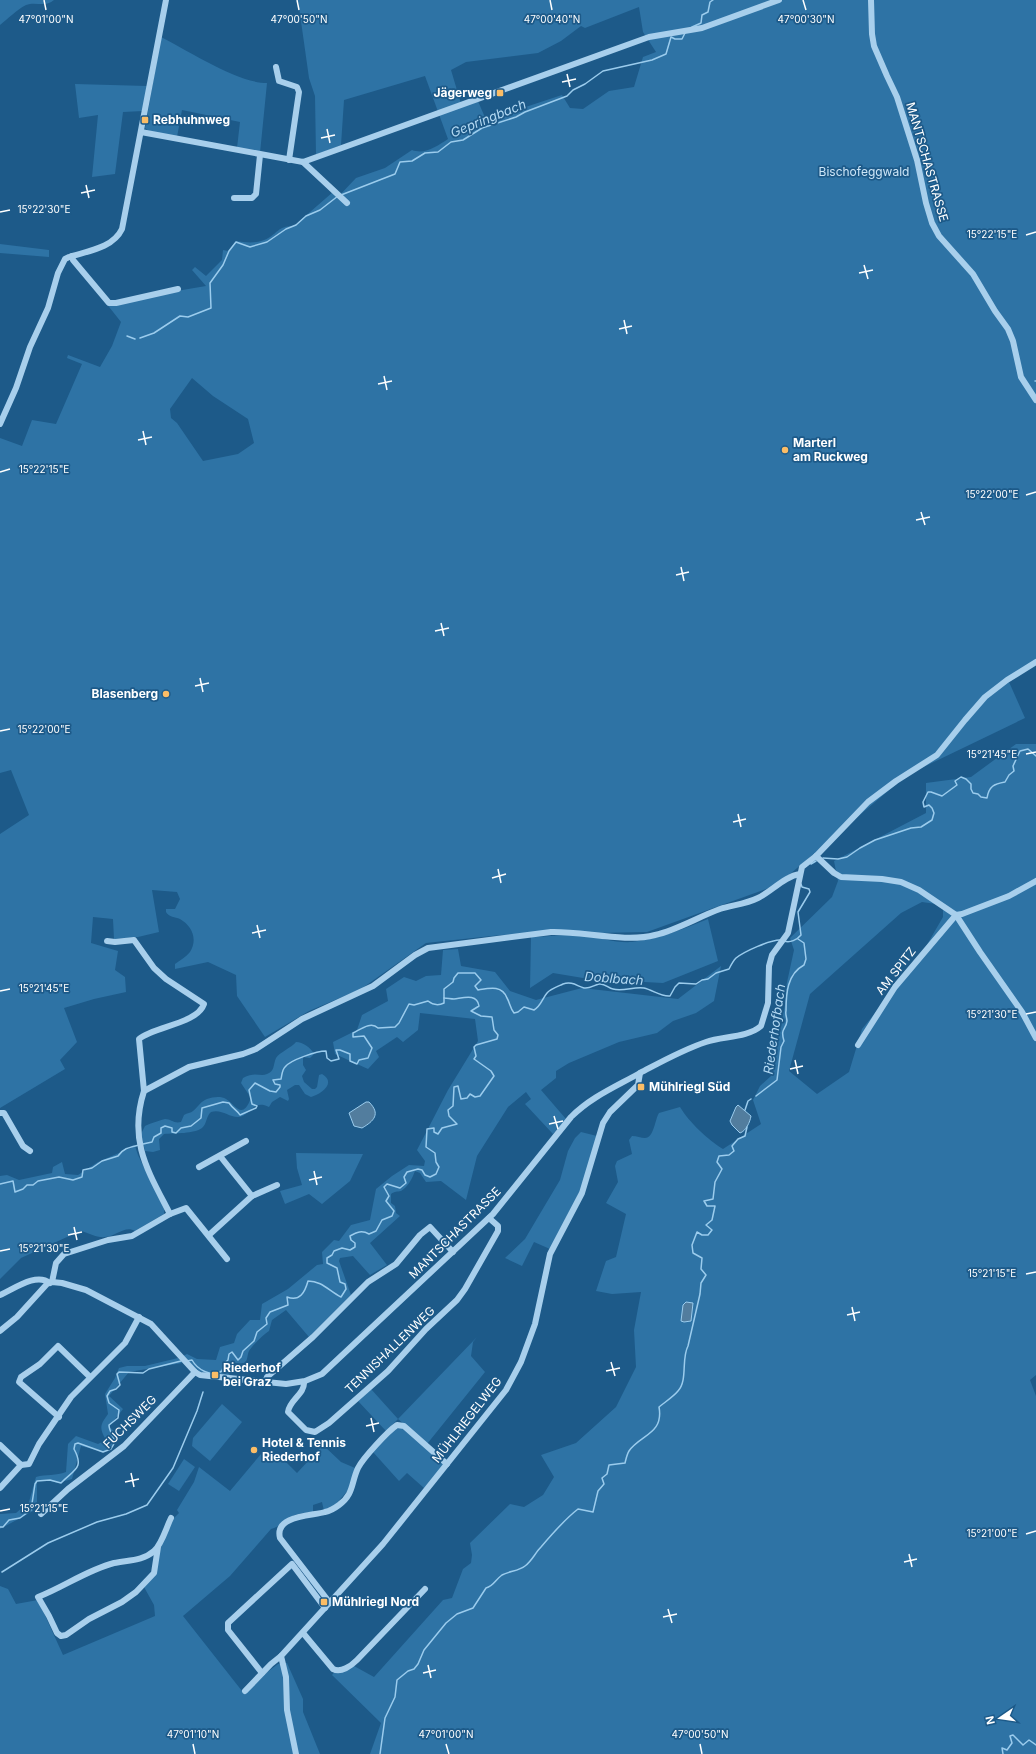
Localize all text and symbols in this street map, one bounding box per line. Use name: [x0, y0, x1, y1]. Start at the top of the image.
text: 47°01'00"N: [19, 13, 73, 25]
text: 47°00'50"N: [271, 13, 327, 25]
text: 47°00'40"N: [524, 13, 580, 25]
text: 47°00'30"N: [778, 13, 834, 25]
place label: Jägerweg: [434, 85, 492, 100]
marker: Jägerweg: [495, 88, 505, 98]
water label: Gepringbach: [448, 95, 528, 140]
street label: MANTSCHASTRASSE: [903, 100, 952, 223]
place label: Rebhuhnweg: [153, 112, 230, 127]
marker: Rebhuhnweg: [140, 115, 150, 125]
park label: Bischofeggwald: [819, 164, 909, 179]
text: 15°22'30"E: [17, 203, 71, 215]
text: 15°22'15"E: [967, 228, 1017, 240]
place label: Marterl am Ruckweg: [793, 435, 868, 464]
marker: Marterl am Ruckweg: [780, 445, 790, 455]
text: 15°22'15"E: [19, 463, 69, 475]
text: 15°22'00"E: [965, 488, 1019, 500]
place label: Blasenberg: [92, 686, 158, 701]
marker: Blasenberg: [161, 689, 171, 699]
text: 15°22'00"E: [17, 723, 71, 735]
text: 15°21'45"E: [967, 748, 1017, 760]
street label: AM SPITZ: [872, 944, 919, 998]
water label: Doblbach: [584, 968, 644, 988]
text: 15°21'45"E: [19, 982, 69, 994]
water label: Riederhofbach: [760, 983, 788, 1075]
text: 15°21'30"E: [966, 1008, 1018, 1020]
place label: Mühlriegl Süd: [649, 1079, 730, 1094]
marker: Mühlriegl Süd: [636, 1082, 646, 1092]
street label: MANTSCHASTRASSE: [406, 1184, 504, 1282]
text: 15°21'30"E: [18, 1242, 70, 1254]
text: 15°21'15"E: [968, 1267, 1016, 1279]
street label: TENNISHALLENWEG: [342, 1303, 438, 1396]
place label: Riederhof bei Graz: [223, 1360, 281, 1389]
marker: Riederhof bei Graz: [210, 1370, 220, 1380]
street label: MÜHLRIEGELWEG: [429, 1374, 505, 1466]
street label: FUCHSWEG: [100, 1392, 160, 1451]
place label: Hotel & Tennis Riederhof: [262, 1435, 346, 1464]
marker: Hotel & Tennis Riederhof: [249, 1445, 259, 1455]
text: 15°21'15"E: [20, 1502, 68, 1514]
text: 15°21'00"E: [966, 1527, 1018, 1539]
place label: Mühlriegl Nord: [332, 1594, 419, 1609]
marker: Mühlriegl Nord: [319, 1597, 329, 1607]
north arrow: [980, 1698, 1020, 1738]
text: N: [982, 1715, 998, 1726]
text: 47°01'10"N: [167, 1728, 219, 1740]
text: 47°01'00"N: [419, 1728, 473, 1740]
text: 47°00'50"N: [672, 1728, 728, 1740]

